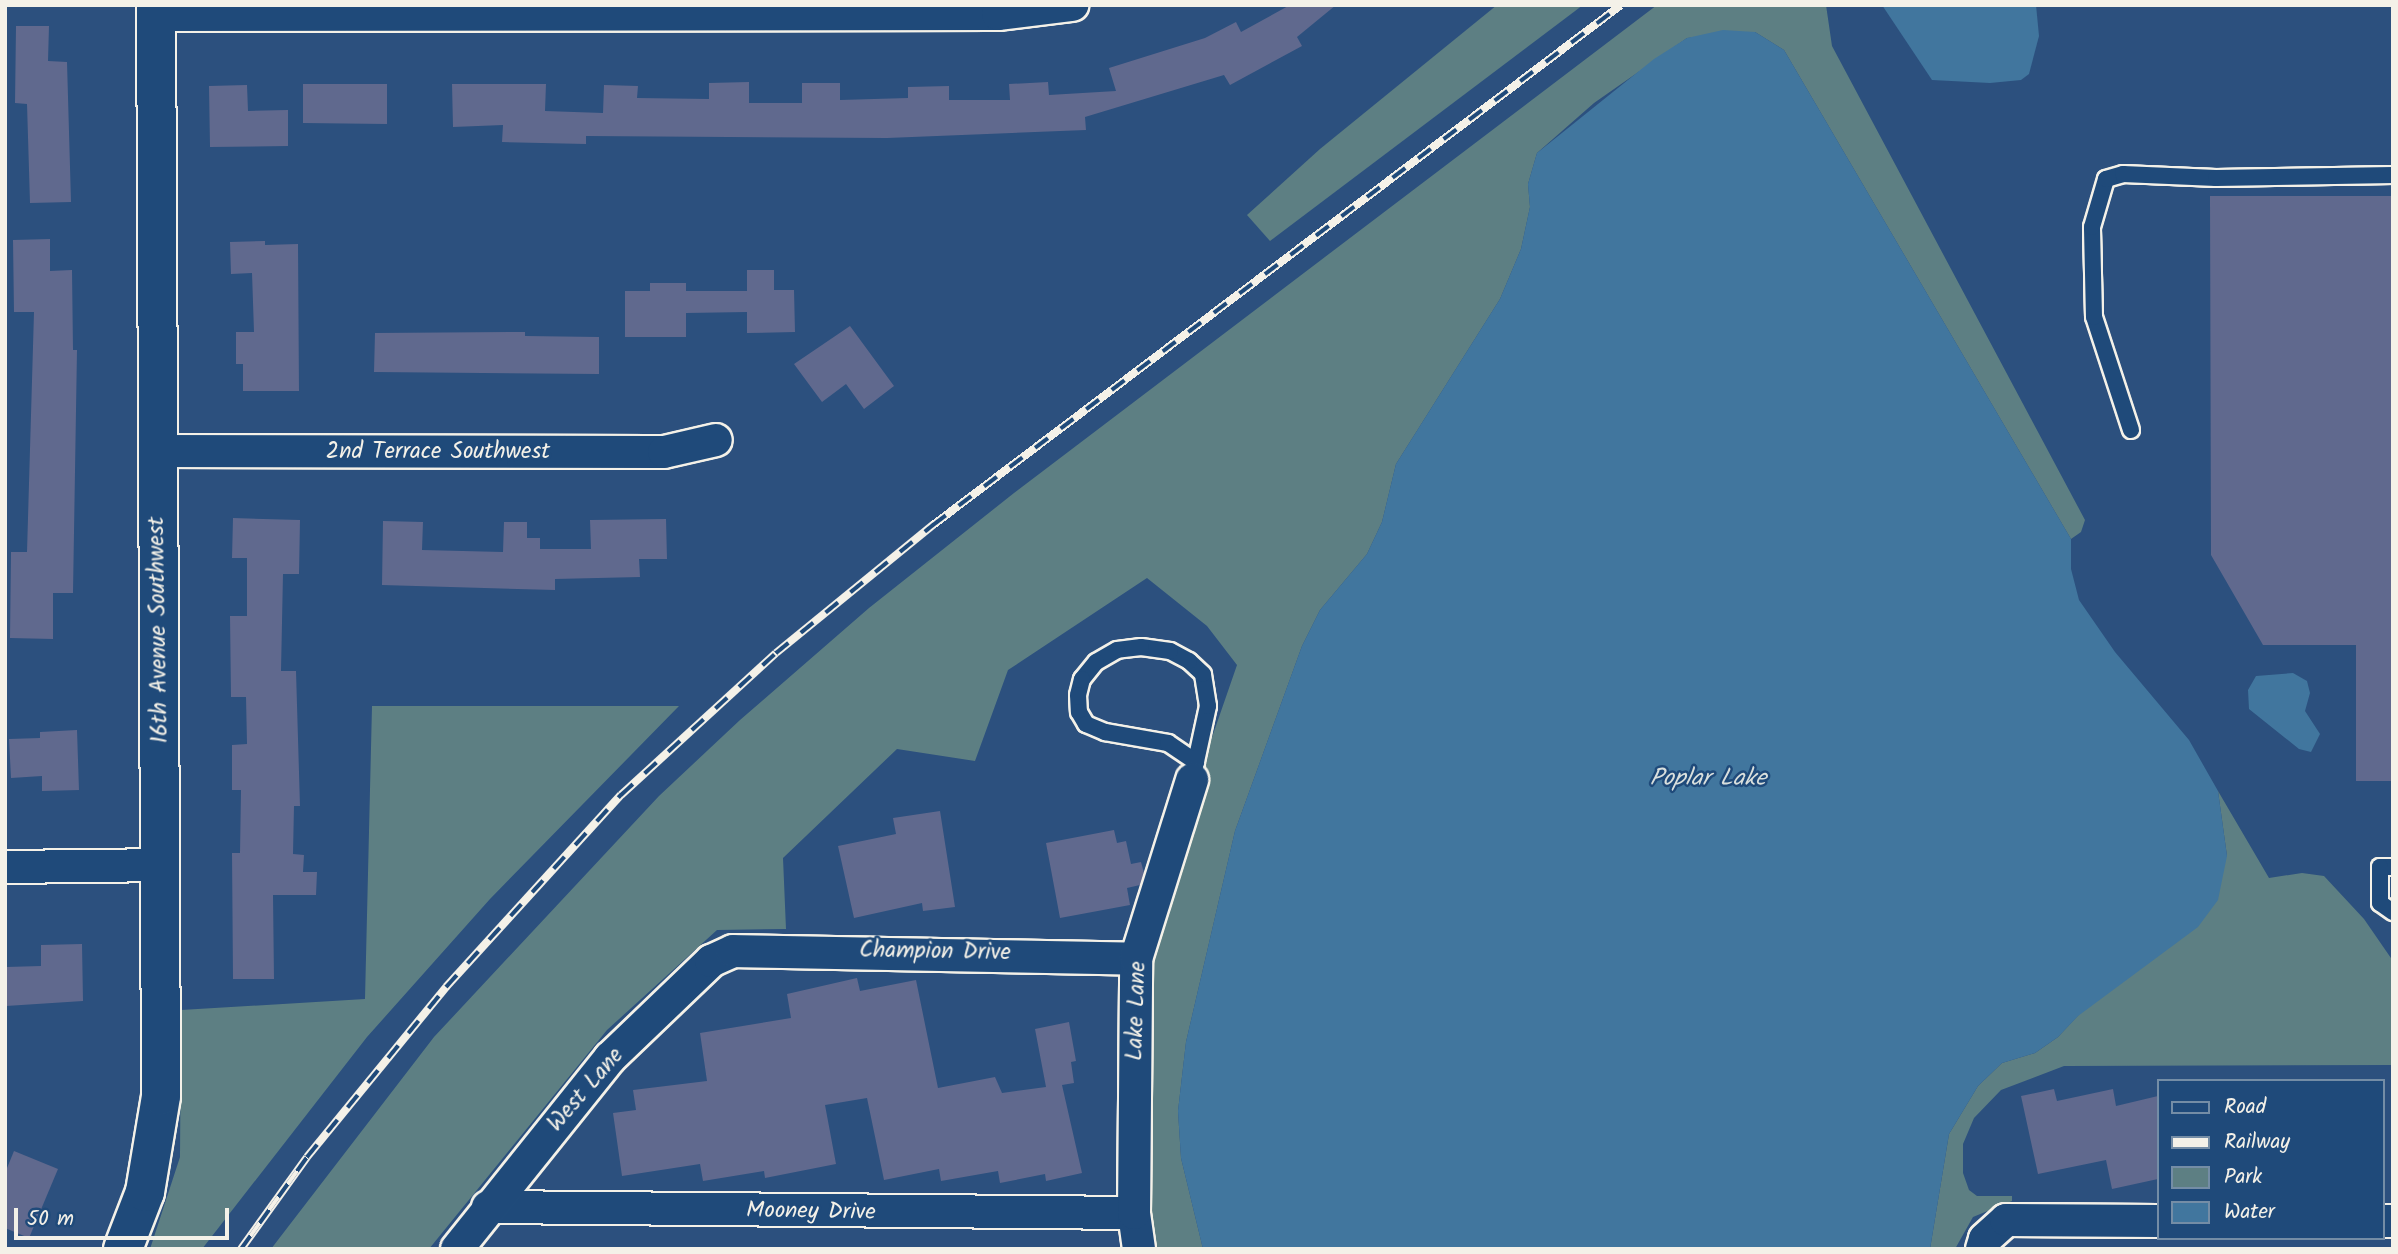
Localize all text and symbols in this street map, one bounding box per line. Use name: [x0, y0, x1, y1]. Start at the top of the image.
street label: 2nd Terrace Southwest: [326, 438, 550, 466]
street label: 16th Avenue Southwest: [143, 516, 175, 744]
water label: Poplar Lake: [1650, 765, 1766, 793]
street label: Champion Drive: [859, 937, 1011, 967]
street label: Lake Lane: [1121, 961, 1153, 1061]
street label: West Lane: [542, 1042, 630, 1138]
legend: [2156, 1079, 2384, 1240]
text: Road: [2224, 1091, 2266, 1124]
text: Railway: [2224, 1126, 2290, 1159]
text: Park: [2224, 1161, 2262, 1194]
scale bar: [18, 1194, 233, 1238]
text: Water: [2224, 1196, 2275, 1229]
street label: Mooney Drive: [746, 1197, 876, 1227]
text: 50 m: [27, 1203, 74, 1236]

